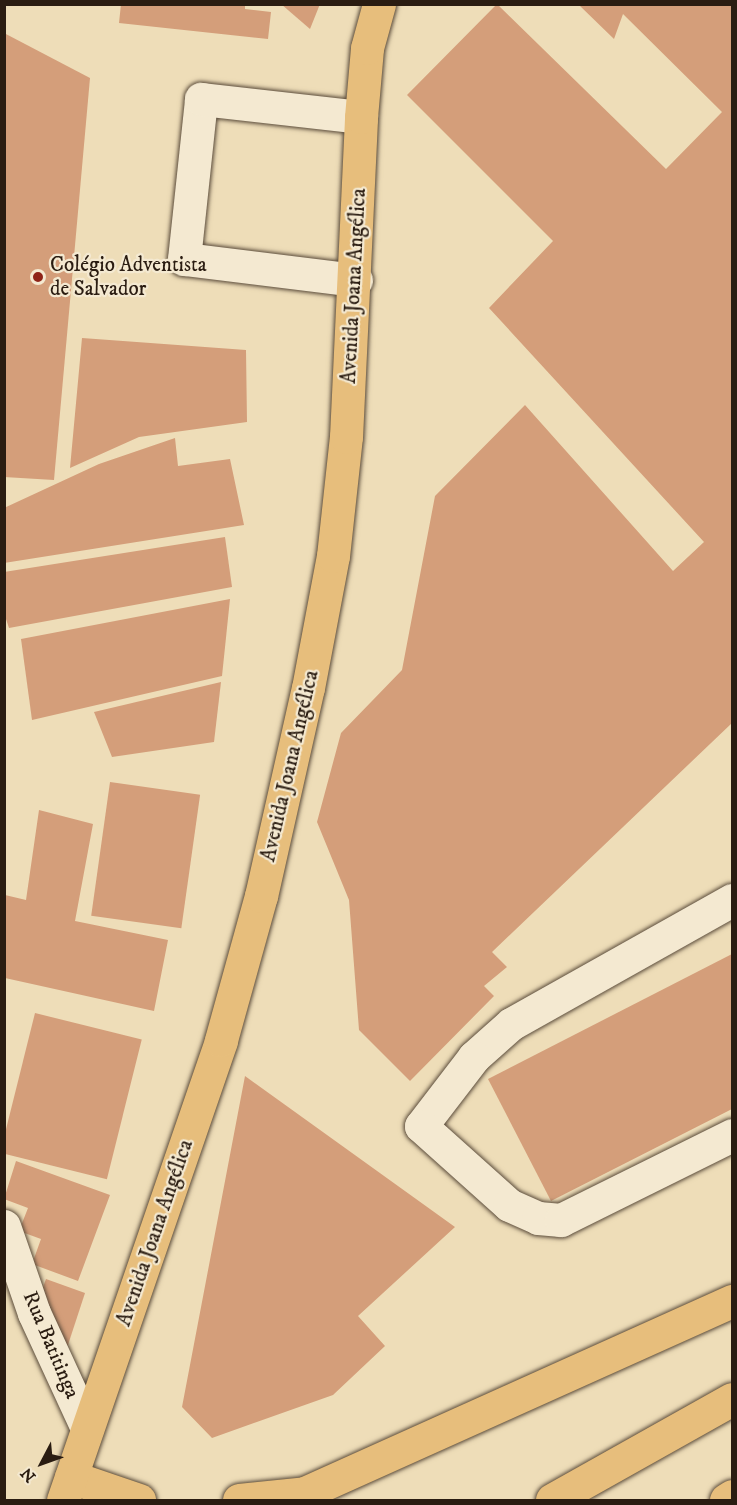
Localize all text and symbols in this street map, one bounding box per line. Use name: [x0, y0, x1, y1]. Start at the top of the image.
street label: Avenida Joana Angélica: [336, 188, 372, 384]
place label: Colégio Adventista de Salvador: [50, 252, 207, 302]
marker: Colégio Adventista de Salvador: [31, 270, 45, 284]
street label: Avenida Joana Angélica: [256, 668, 324, 864]
street label: Avenida Joana Angélica: [111, 1136, 199, 1330]
street label: Rua Batitinga: [17, 1288, 85, 1402]
north arrow: [12, 1433, 72, 1493]
text: N: [17, 1463, 40, 1486]

